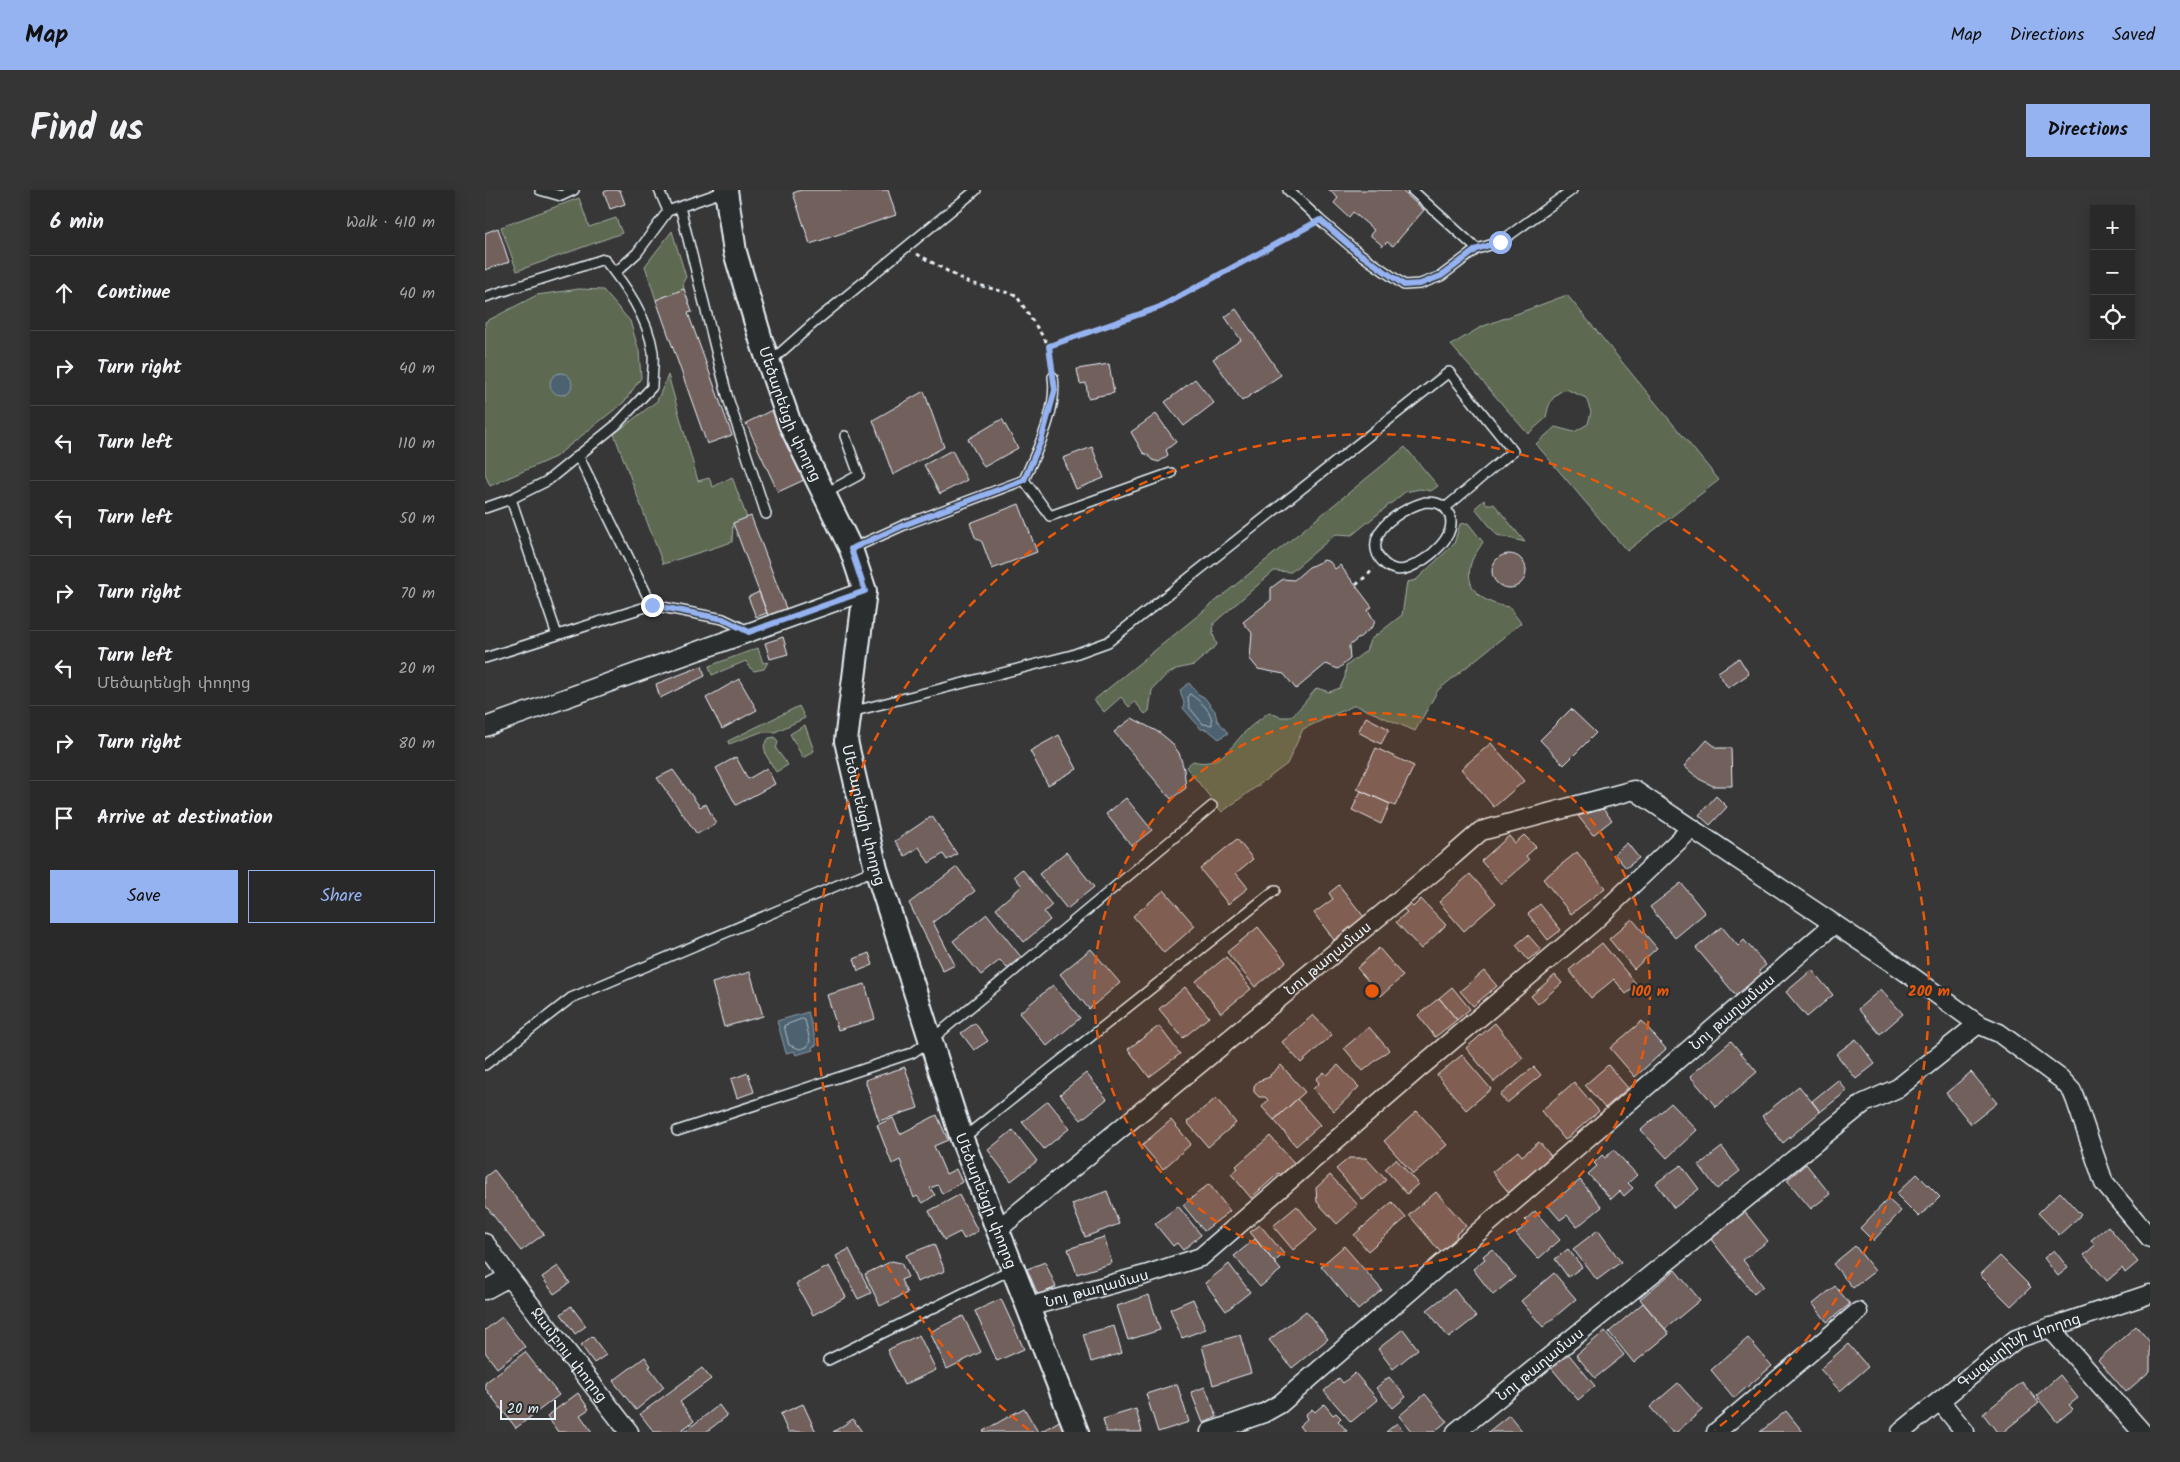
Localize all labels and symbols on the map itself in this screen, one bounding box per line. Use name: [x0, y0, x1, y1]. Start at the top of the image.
route start: [1489, 231, 1512, 254]
street label: Մեծարենցի փողոց: [751, 344, 827, 486]
route end: [641, 594, 664, 617]
street label: Մեծարենցի փողոց: [834, 742, 892, 889]
street label: Նոյ թաղամաս: [1280, 916, 1377, 1002]
street label: Նոյ թաղամաս: [1685, 969, 1781, 1057]
text: 100 m: [1631, 980, 1669, 1004]
text: 200 m: [1908, 980, 1950, 1004]
centre of rings: [1363, 982, 1381, 1000]
street label: Մեծարենցի փողոց: [948, 1130, 1023, 1273]
street label: Նոյ թաղամաս: [1042, 1264, 1151, 1315]
street label: Ջամբուլ փողոց: [524, 1303, 613, 1408]
street label: Գագարինի փողոց: [1952, 1307, 2084, 1395]
street label: Նոյ թաղամաս: [1492, 1322, 1590, 1408]
scale bar: [500, 1397, 556, 1420]

